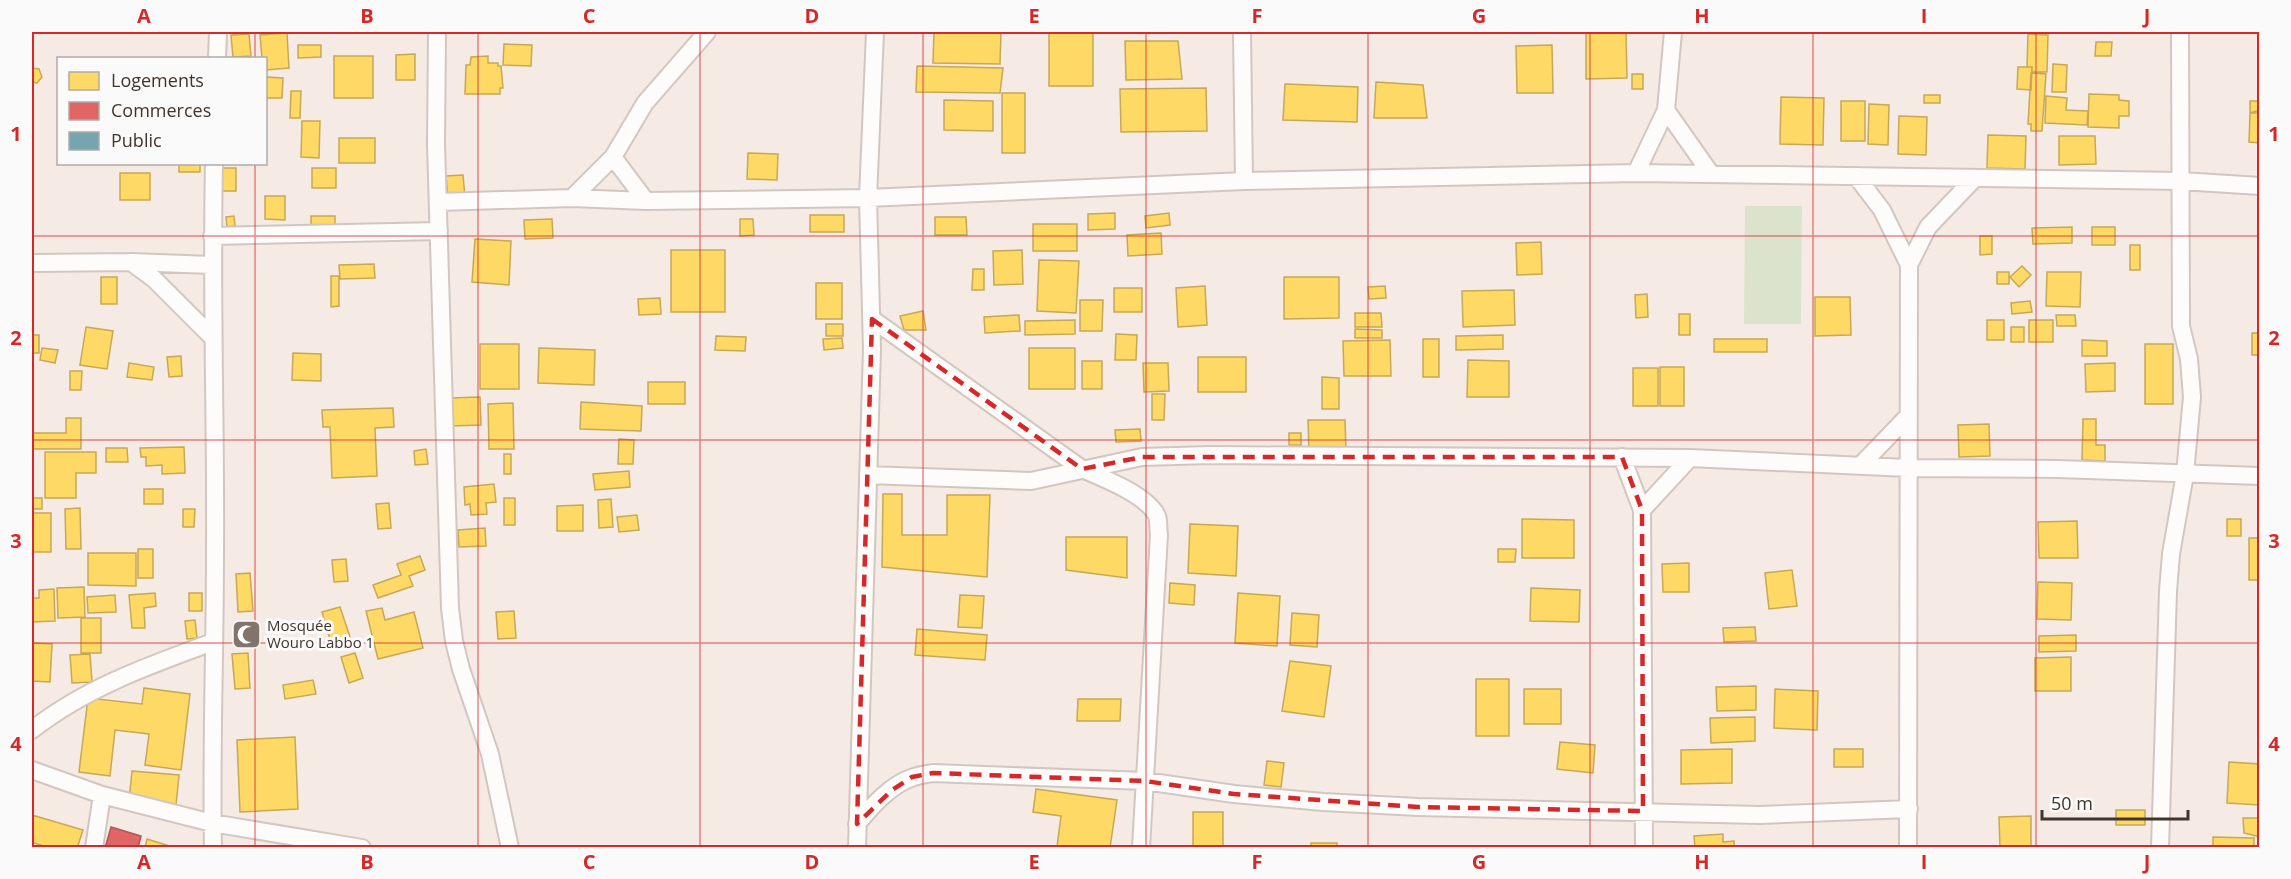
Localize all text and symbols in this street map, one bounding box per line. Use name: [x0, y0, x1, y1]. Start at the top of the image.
text: A: [137, 2, 151, 29]
text: B: [360, 2, 374, 29]
text: C: [583, 2, 596, 29]
text: D: [805, 2, 819, 29]
text: E: [1028, 2, 1040, 29]
text: F: [1252, 2, 1262, 29]
text: G: [1472, 2, 1486, 29]
text: H: [1694, 2, 1710, 29]
text: I: [1921, 2, 1927, 29]
text: J: [2142, 2, 2150, 29]
legend: [57, 57, 267, 165]
text: Logements: [111, 68, 204, 92]
text: Commerces: [111, 98, 211, 122]
text: 1: [10, 120, 22, 147]
text: 1: [2268, 120, 2280, 147]
text: Public: [111, 128, 162, 152]
text: 2: [10, 324, 22, 351]
text: 2: [2268, 324, 2280, 351]
text: 3: [10, 527, 22, 554]
text: 3: [2268, 527, 2280, 554]
place label: Mosquée Wouro Labbo 1: [267, 615, 374, 652]
mosque icon: Mosquée Wouro Labbo 1: [230, 619, 262, 651]
text: 4: [10, 730, 22, 757]
text: 4: [2268, 730, 2280, 757]
scale bar: [2042, 783, 2188, 821]
text: 50 m: [2051, 791, 2093, 815]
text: A: [137, 848, 151, 875]
text: B: [360, 848, 374, 875]
text: C: [583, 848, 596, 875]
text: D: [805, 848, 819, 875]
text: E: [1028, 848, 1040, 875]
text: F: [1252, 848, 1262, 875]
text: G: [1472, 848, 1486, 875]
text: H: [1694, 848, 1710, 875]
text: I: [1921, 848, 1927, 875]
text: J: [2142, 848, 2150, 875]

